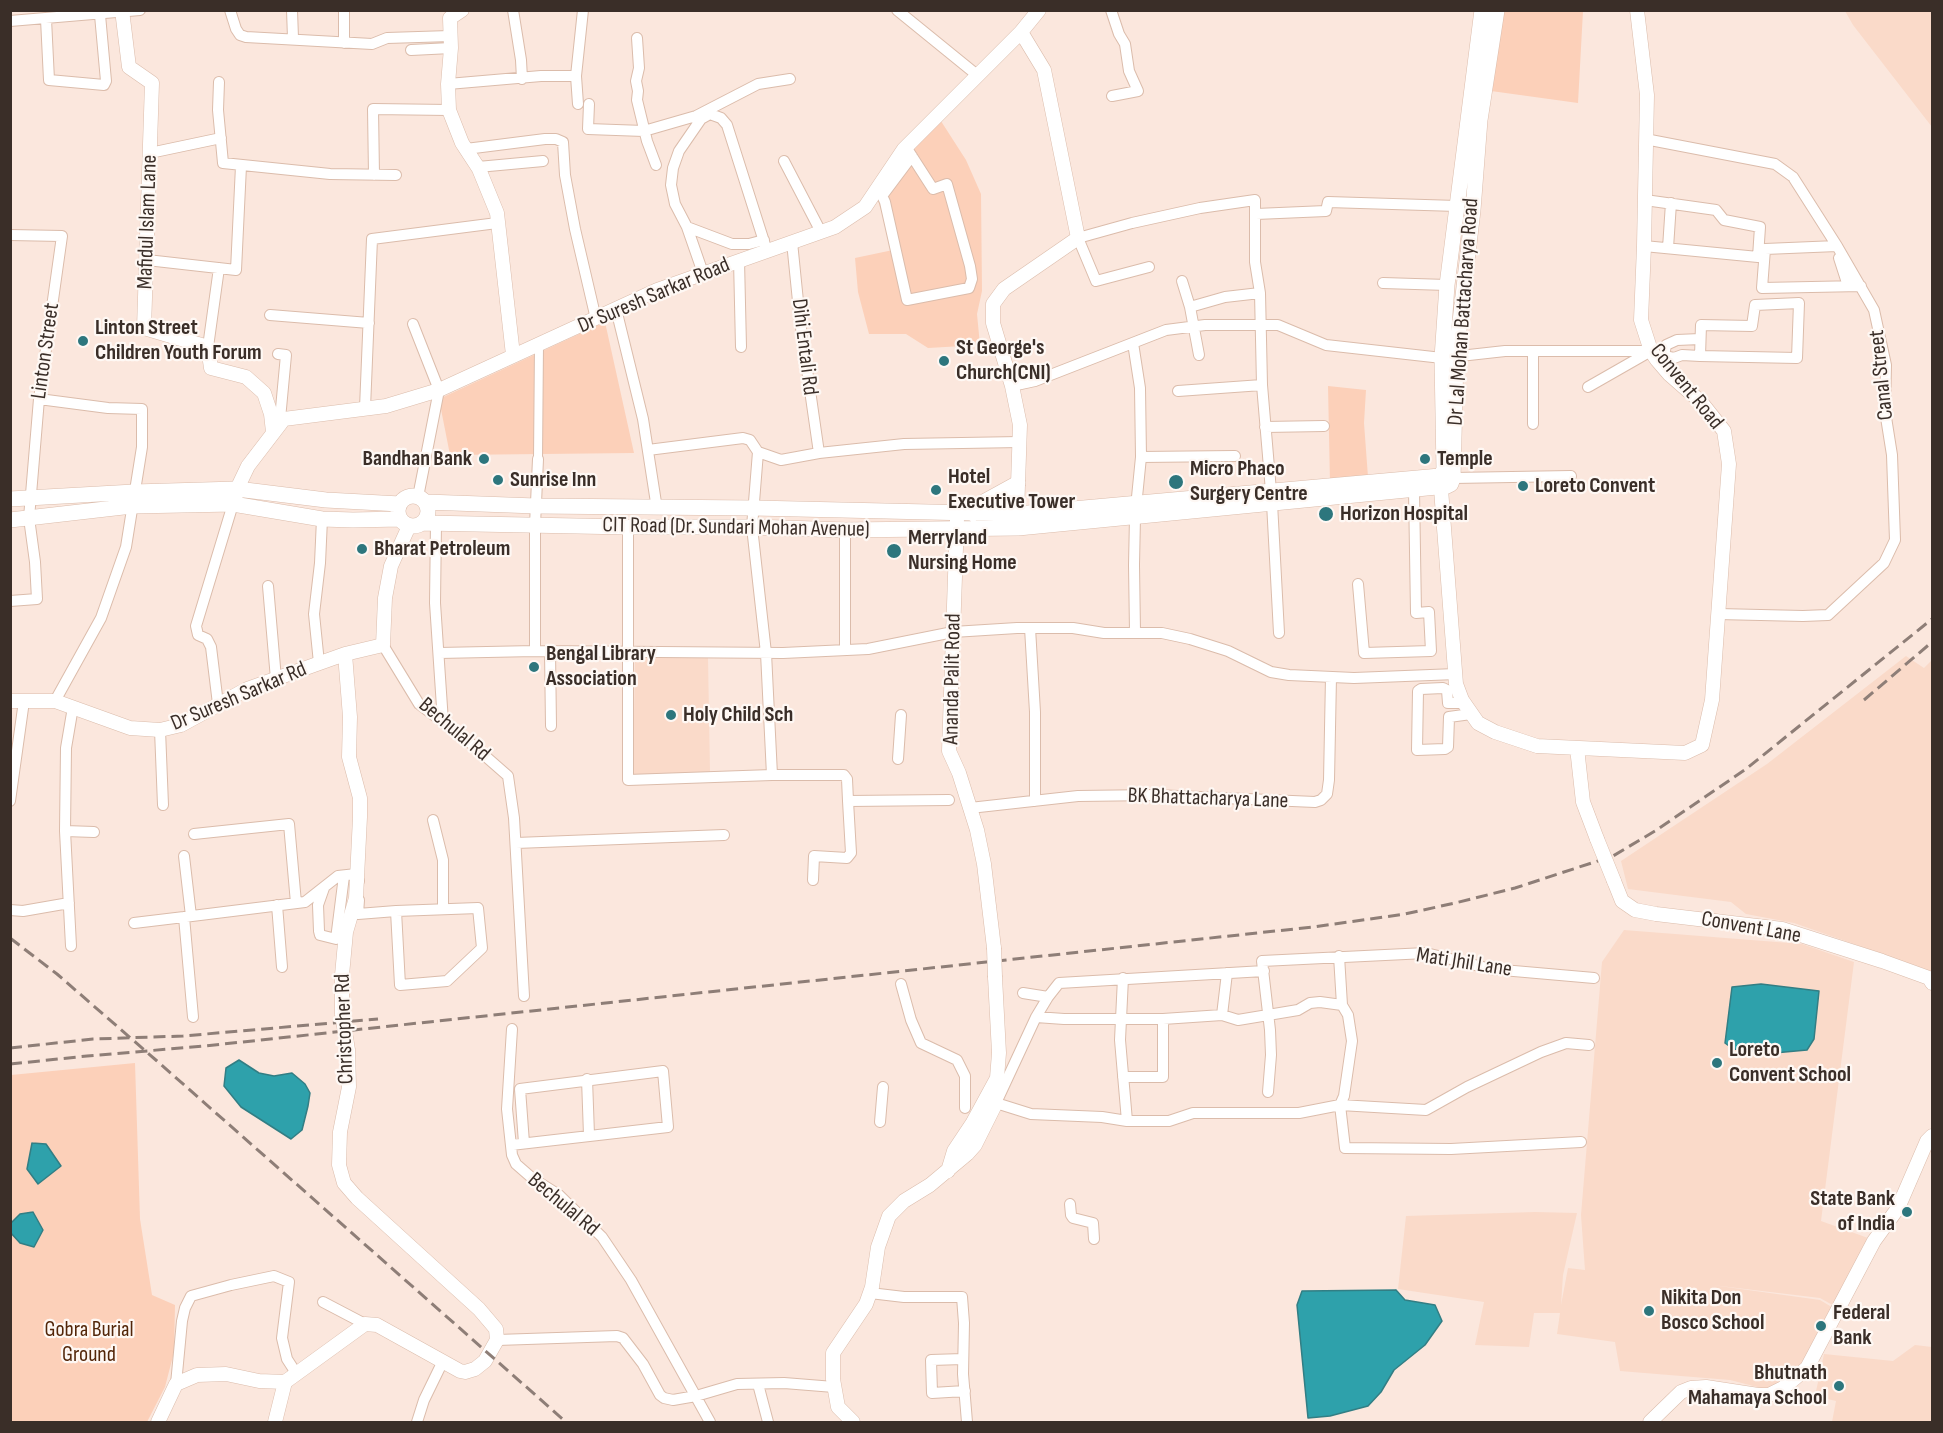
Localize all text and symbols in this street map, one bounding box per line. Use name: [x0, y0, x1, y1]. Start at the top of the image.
street label: Mafidul Islam Lane: [132, 154, 164, 290]
street label: Dr Lal Mohan Battacharya Road: [1443, 197, 1485, 427]
street label: Dr Suresh Sarkar Road: [574, 252, 734, 340]
street label: Dihi Entali Rd: [785, 297, 823, 397]
street label: Linton Street: [26, 301, 66, 401]
place label: Linton Street Children Youth Forum: [95, 315, 262, 366]
street label: Canal Street: [1864, 329, 1900, 421]
marker: Linton Street Children Youth Forum: [76, 334, 90, 348]
place label: St George's Church(CNI): [956, 335, 1050, 386]
street label: Convent Road: [1643, 339, 1729, 435]
marker: St George's Church(CNI): [937, 354, 951, 368]
place label: Bandhan Bank: [362, 446, 472, 472]
place label: Temple: [1437, 446, 1493, 472]
marker: Bandhan Bank: [477, 452, 491, 466]
marker: Temple: [1418, 452, 1432, 466]
place label: Micro Phaco Surgery Centre: [1190, 456, 1308, 508]
place label: Hotel Executive Tower: [948, 464, 1075, 516]
place label: Sunrise Inn: [510, 467, 596, 493]
marker: Sunrise Inn: [491, 473, 505, 487]
marker: Micro Phaco Surgery Centre: [1167, 473, 1185, 491]
place label: Loreto Convent: [1535, 473, 1655, 499]
marker: Loreto Convent: [1516, 479, 1530, 493]
marker: Hotel Executive Tower: [929, 483, 943, 497]
place label: Horizon Hospital: [1340, 501, 1468, 527]
marker: Horizon Hospital: [1317, 505, 1335, 523]
street label: CIT Road (Dr. Sundari Mohan Avenue): [602, 512, 870, 544]
place label: Merryland Nursing Home: [908, 525, 1017, 576]
place label: Bharat Petroleum: [374, 536, 510, 562]
marker: Bharat Petroleum: [355, 542, 369, 556]
marker: Merryland Nursing Home: [885, 542, 903, 560]
street label: Ananda Palit Road: [939, 613, 967, 745]
place label: Bengal Library Association: [546, 641, 656, 692]
street label: Dr Suresh Sarkar Rd: [167, 657, 311, 737]
marker: Bengal Library Association: [527, 660, 541, 674]
street label: Bechulal Rd: [413, 692, 495, 768]
place label: Holy Child Sch: [683, 702, 793, 728]
marker: Holy Child Sch: [664, 708, 678, 722]
street label: BK Bhattacharya Lane: [1127, 783, 1289, 815]
street label: Convent Lane: [1699, 906, 1803, 950]
street label: Mati Jhil Lane: [1414, 942, 1514, 984]
street label: Christopher Rd: [330, 973, 360, 1085]
place label: Loreto Convent School: [1729, 1037, 1851, 1088]
marker: Loreto Convent School: [1710, 1056, 1724, 1070]
street label: Bechulal Rd: [522, 1167, 604, 1243]
place label: State Bank of India: [1810, 1186, 1895, 1238]
marker: State Bank of India: [1900, 1205, 1914, 1219]
place label: Nikita Don Bosco School: [1661, 1285, 1764, 1336]
place label: Federal Bank: [1833, 1300, 1890, 1352]
marker: Nikita Don Bosco School: [1642, 1304, 1656, 1318]
park label: Gobra Burial Ground: [44, 1317, 134, 1368]
marker: Federal Bank: [1814, 1319, 1828, 1333]
place label: Bhutnath Mahamaya School: [1688, 1360, 1827, 1412]
marker: Bhutnath Mahamaya School: [1832, 1379, 1846, 1393]

